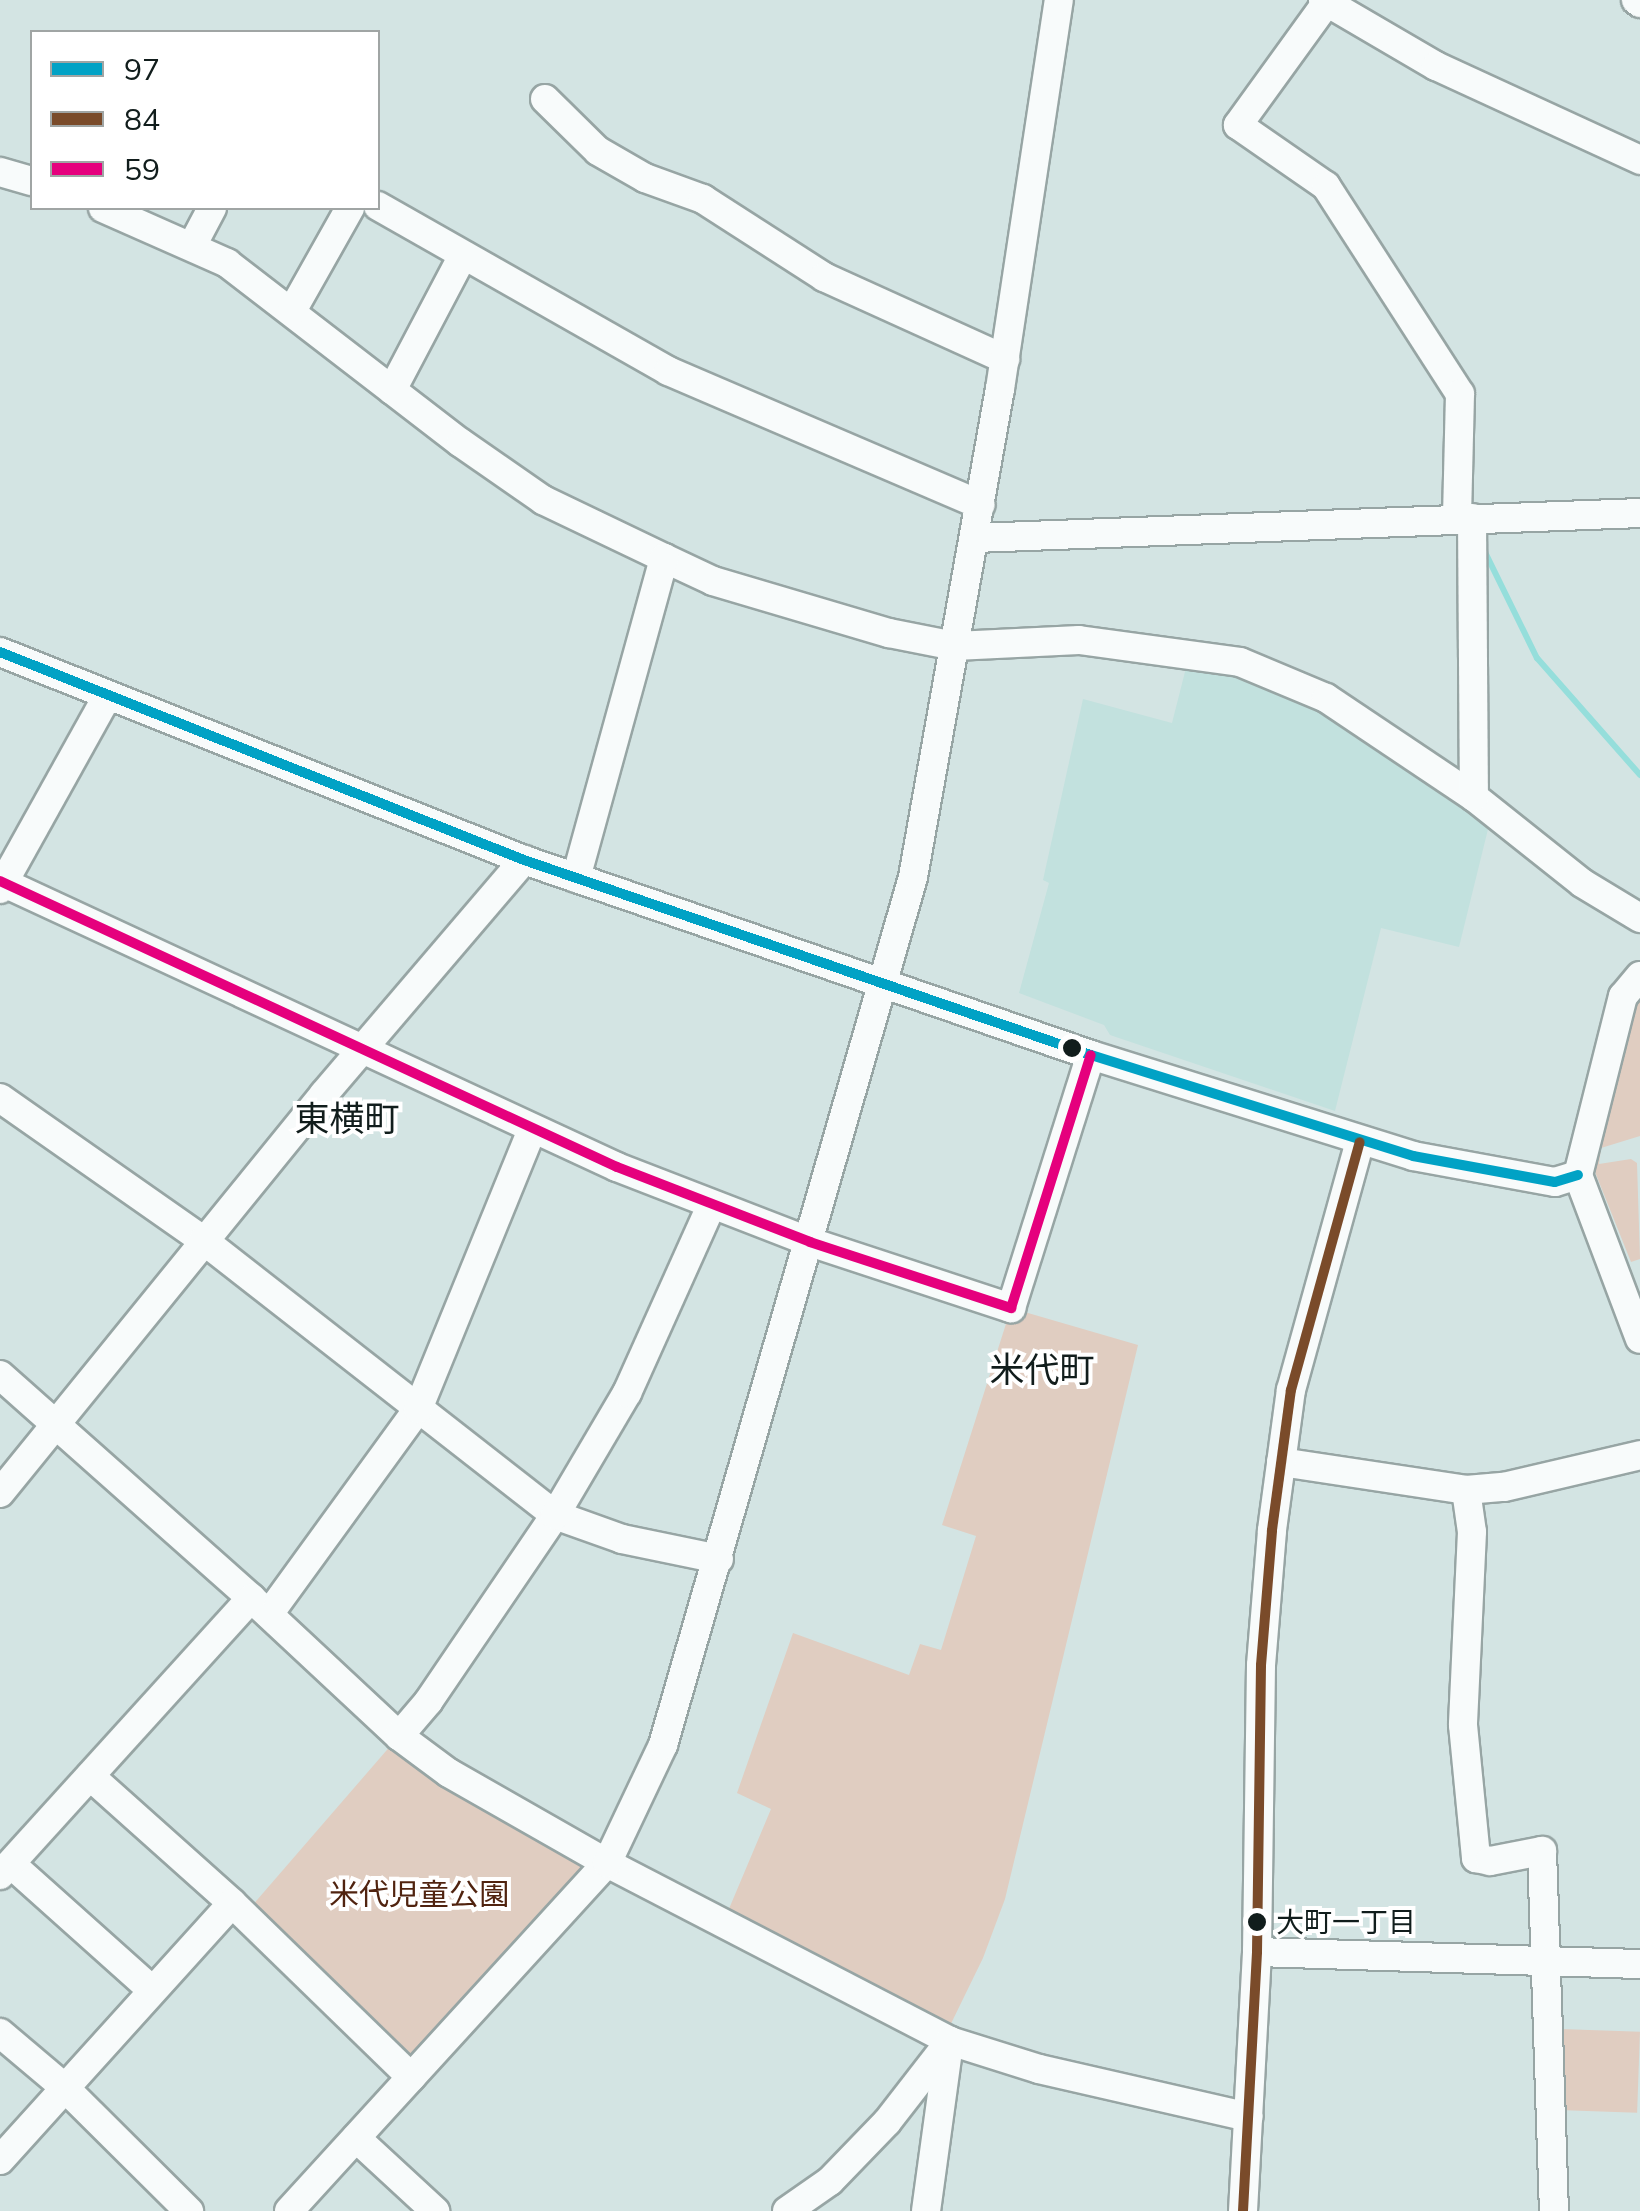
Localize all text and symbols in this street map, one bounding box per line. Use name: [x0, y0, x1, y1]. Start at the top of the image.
legend: [30, 30, 380, 210]
text: 97: [124, 50, 160, 88]
text: 84: [124, 100, 160, 138]
text: 59: [124, 150, 160, 188]
unlabelled marker: [1062, 1038, 1082, 1058]
district label: 東横町: [295, 1097, 399, 1139]
district label: 米代町: [990, 1348, 1094, 1390]
park label: 米代児童公園: [329, 1876, 509, 1912]
place label: 大町一丁目: [1276, 1905, 1416, 1939]
marker: 大町一丁目: [1247, 1912, 1267, 1932]

